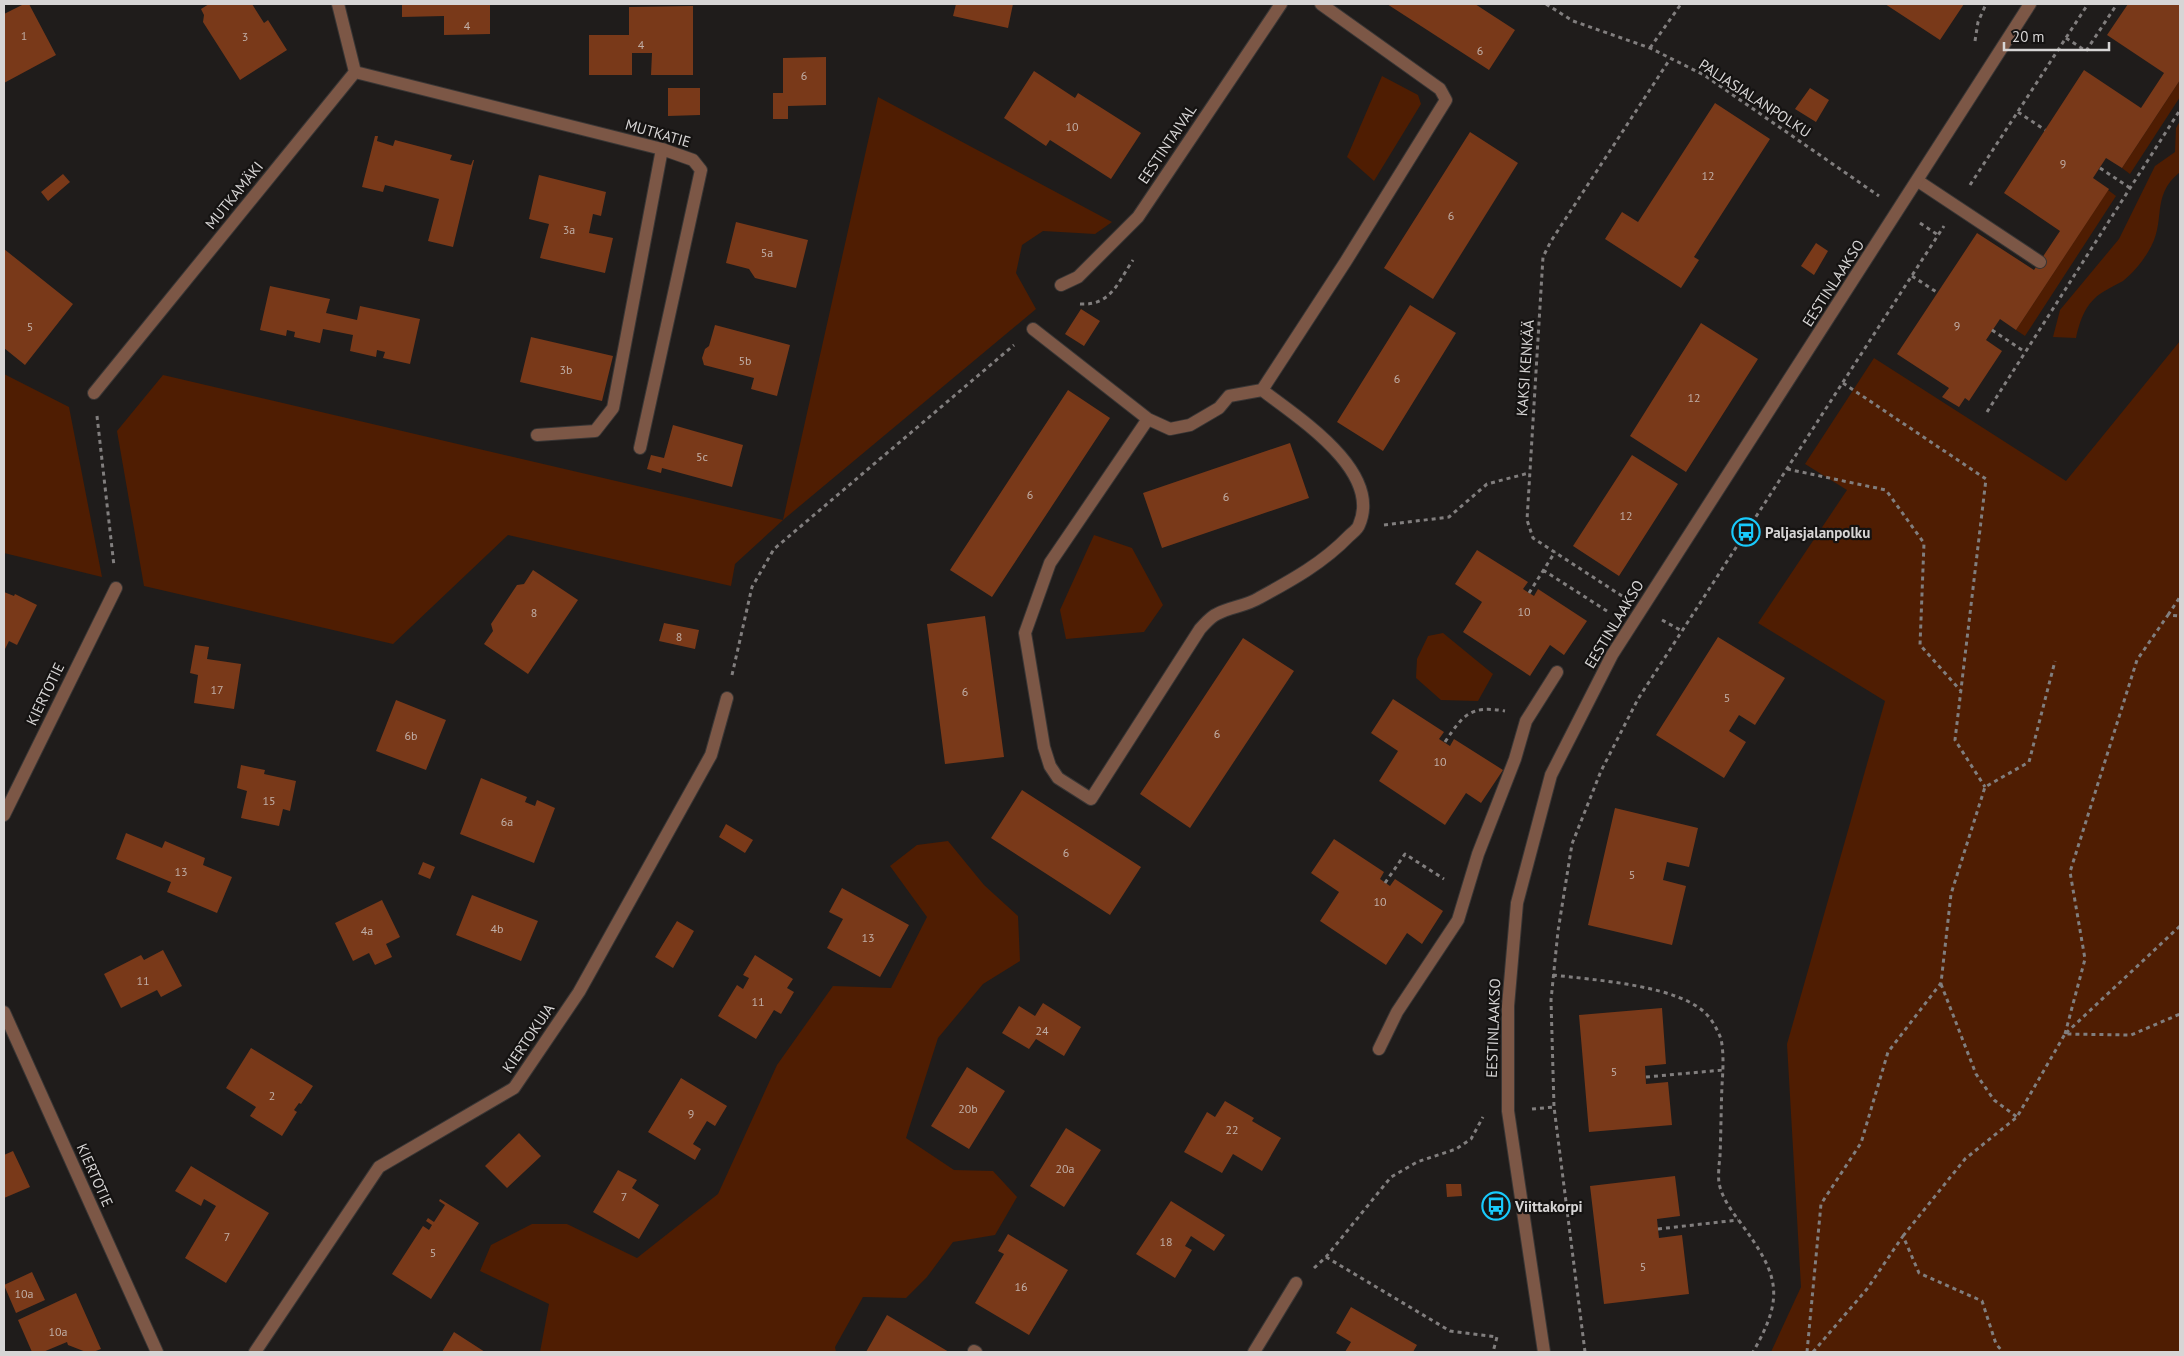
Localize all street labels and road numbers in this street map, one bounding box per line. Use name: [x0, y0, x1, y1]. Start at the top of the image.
street label: PALJASJALANPOLKU: [1695, 55, 1815, 141]
street label: EESTINTAIVAL: [1133, 100, 1201, 187]
street label: MUTKATIE: [623, 115, 693, 151]
street label: MUTKAMÄKI: [201, 157, 267, 233]
street label: EESTINLAAKSO: [1798, 236, 1868, 330]
street label: KAKSI KENKÄÄ: [1512, 319, 1538, 417]
street label: EESTINLAAKSO: [1580, 576, 1648, 672]
street label: KIERTOTIE: [22, 660, 68, 728]
street label: EESTINLAAKSO: [1482, 978, 1504, 1078]
street label: KIERTOKUJA: [498, 1000, 558, 1076]
street label: KIERTOTIE: [73, 1140, 117, 1210]

